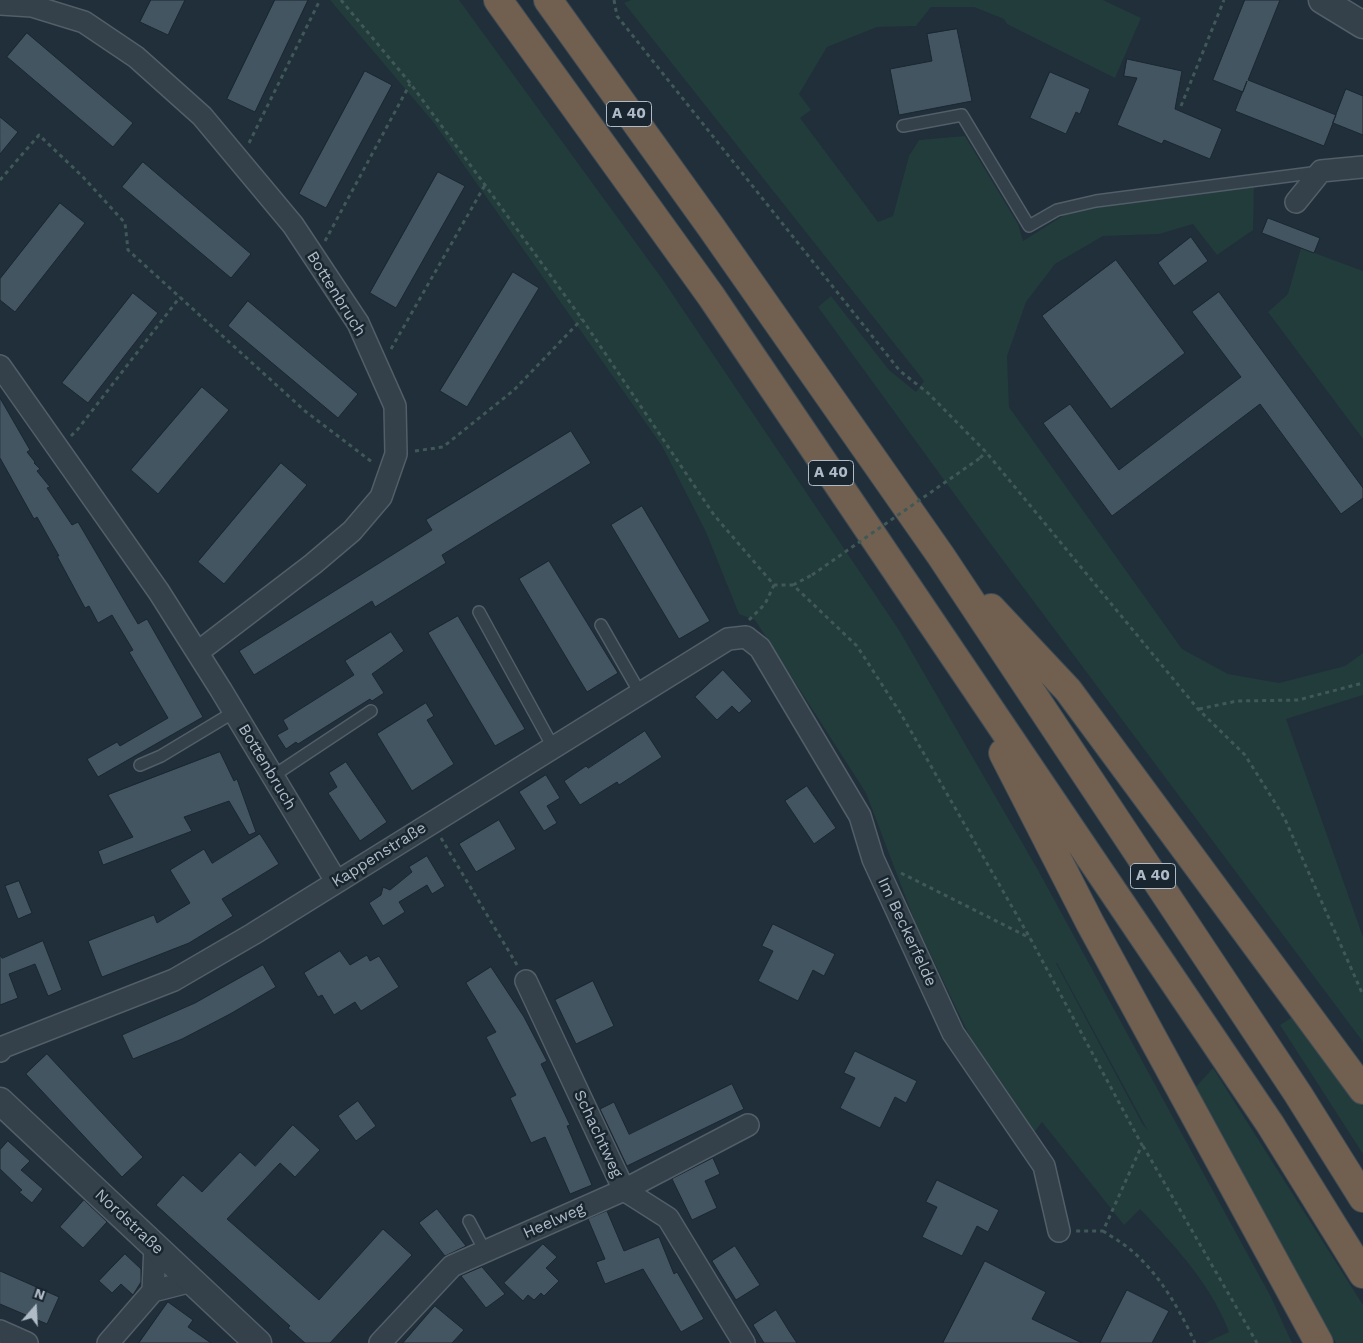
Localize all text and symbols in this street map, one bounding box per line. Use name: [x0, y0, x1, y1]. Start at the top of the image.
road number: A 40: [606, 102, 652, 126]
street label: Bottenbruch: [302, 248, 370, 340]
road number: A 40: [808, 460, 854, 486]
street label: Bottenbruch: [234, 721, 300, 813]
street label: Kappenstraße: [328, 818, 430, 892]
road number: A 40: [1130, 864, 1176, 888]
street label: Im Beckerfelde: [873, 874, 941, 990]
street label: Schachtweg: [569, 1087, 627, 1181]
street label: Nordstraße: [91, 1185, 167, 1259]
street label: Heelweg: [520, 1199, 588, 1243]
north arrow: [10, 1283, 60, 1333]
text: N: [32, 1285, 47, 1303]

